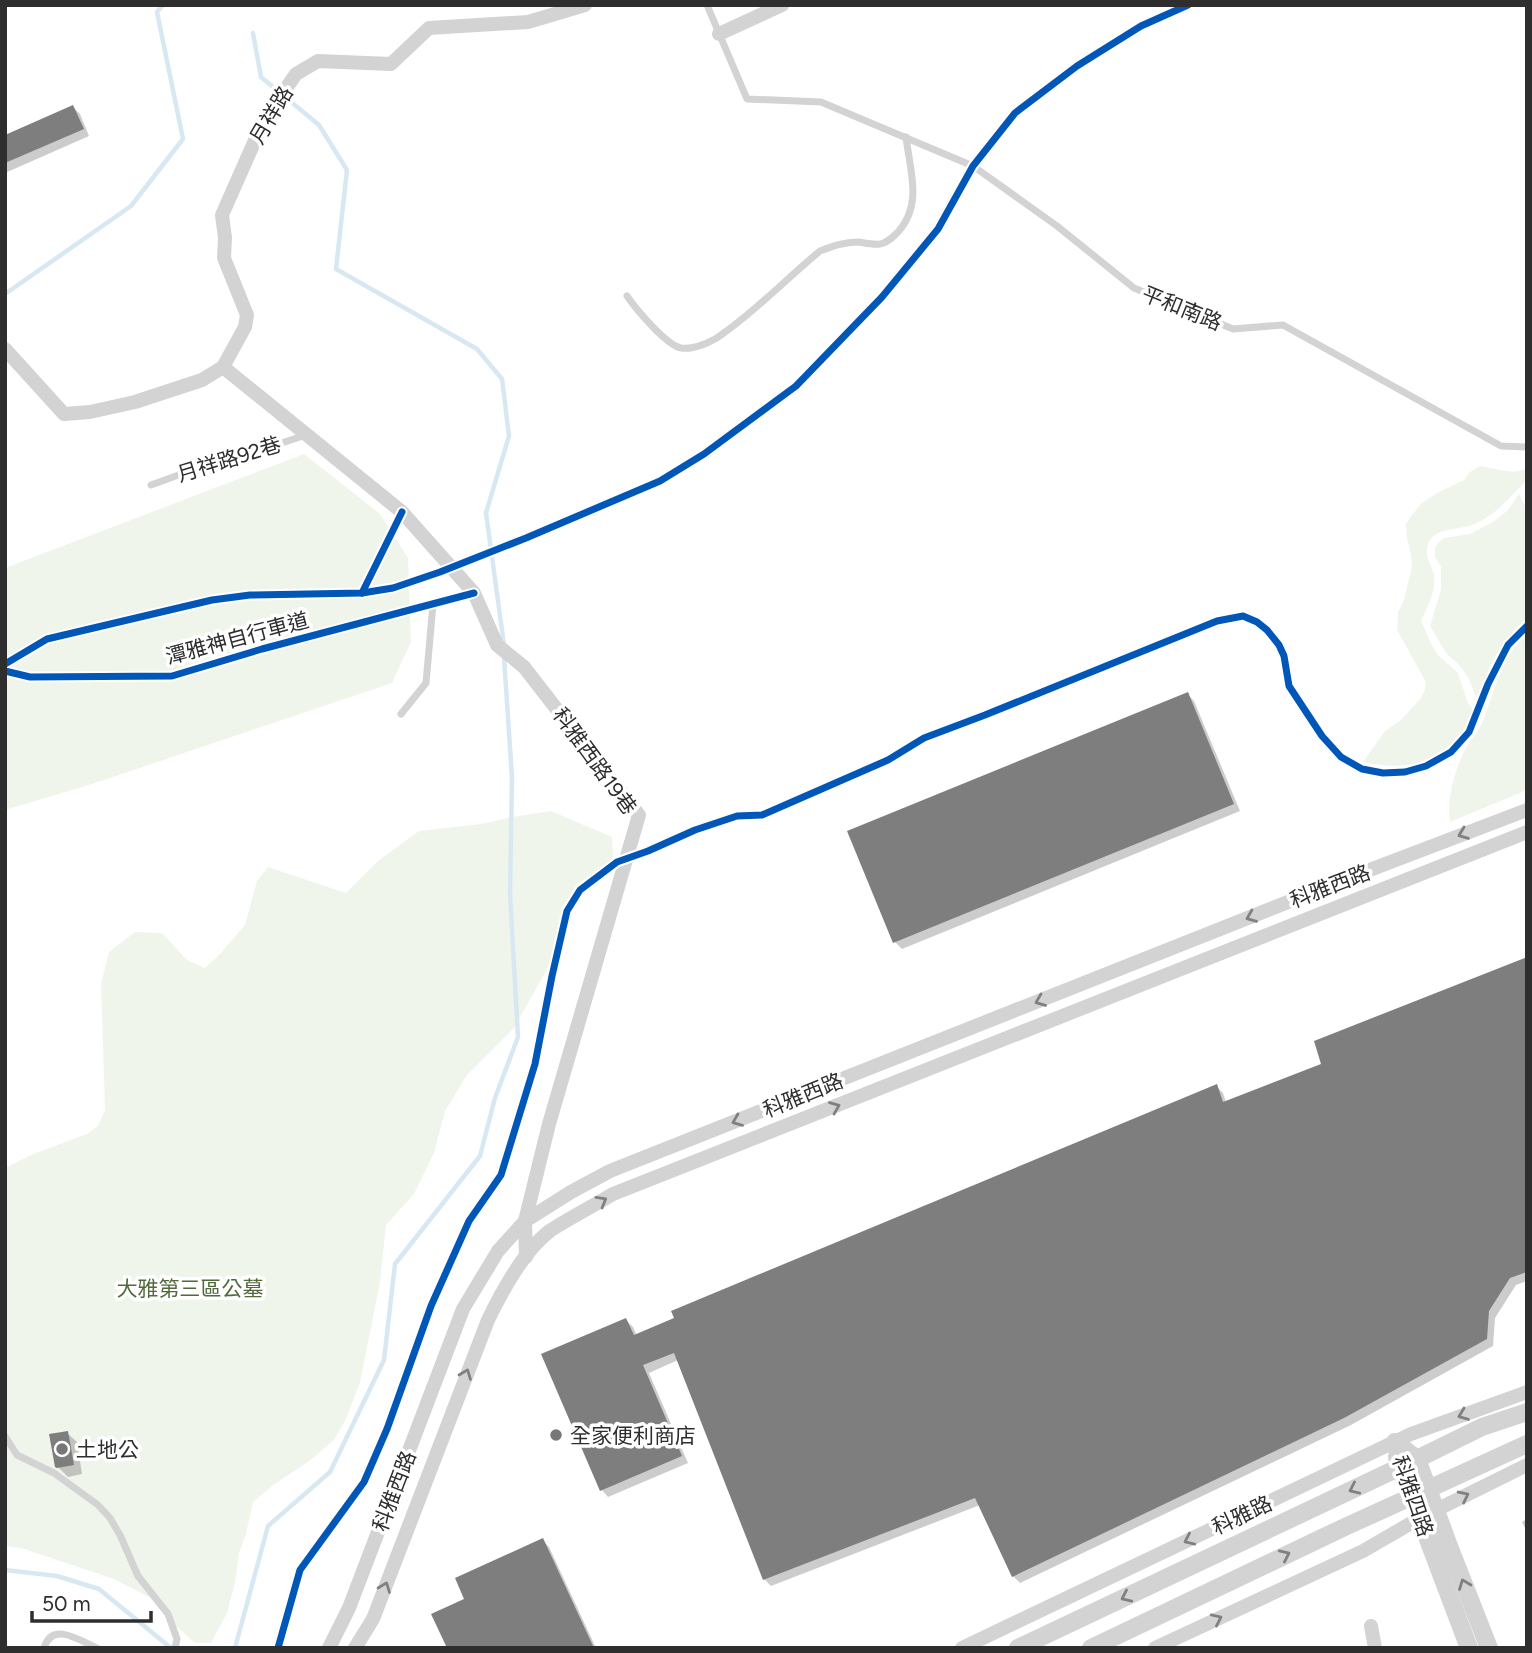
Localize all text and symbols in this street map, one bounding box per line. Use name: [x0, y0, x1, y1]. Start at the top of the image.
street label: 月祥路: [244, 82, 298, 148]
street label: 平和南路: [1138, 281, 1226, 335]
street label: 月祥路92巷: [174, 431, 284, 487]
street label: 潭雅神自行車道: [163, 607, 311, 669]
street label: 科雅西路19巷: [548, 703, 642, 819]
one-way arrow: [1458, 826, 1470, 840]
street label: 科雅西路: [1286, 859, 1374, 913]
one-way arrow: [1246, 909, 1258, 923]
one-way arrow: [1034, 992, 1046, 1006]
street label: 科雅西路: [759, 1068, 847, 1122]
one-way arrow: [828, 1101, 840, 1115]
one-way arrow: [732, 1112, 744, 1126]
one-way arrow: [594, 1196, 607, 1209]
park label: 大雅第三區公墓: [117, 1276, 264, 1301]
one-way arrow: [458, 1369, 472, 1381]
one-way arrow: [1457, 1406, 1469, 1420]
place label: 全家便利商店: [570, 1423, 696, 1448]
marker: 全家便利商店: [548, 1427, 564, 1443]
place label: 土地公: [76, 1437, 139, 1462]
marker: 土地公: [54, 1441, 70, 1457]
street label: 科雅西路: [367, 1447, 421, 1535]
street label: 科雅四路: [1388, 1452, 1438, 1540]
one-way arrow: [1349, 1481, 1361, 1495]
street label: 科雅路: [1208, 1490, 1276, 1540]
one-way arrow: [1457, 1490, 1469, 1504]
one-way arrow: [1184, 1532, 1196, 1546]
one-way arrow: [1278, 1549, 1291, 1563]
one-way arrow: [1458, 1579, 1472, 1591]
scale bar: [32, 1580, 150, 1624]
one-way arrow: [377, 1581, 391, 1593]
one-way arrow: [1121, 1589, 1133, 1603]
text: 50 m: [42, 1591, 91, 1616]
one-way arrow: [1210, 1613, 1222, 1627]

